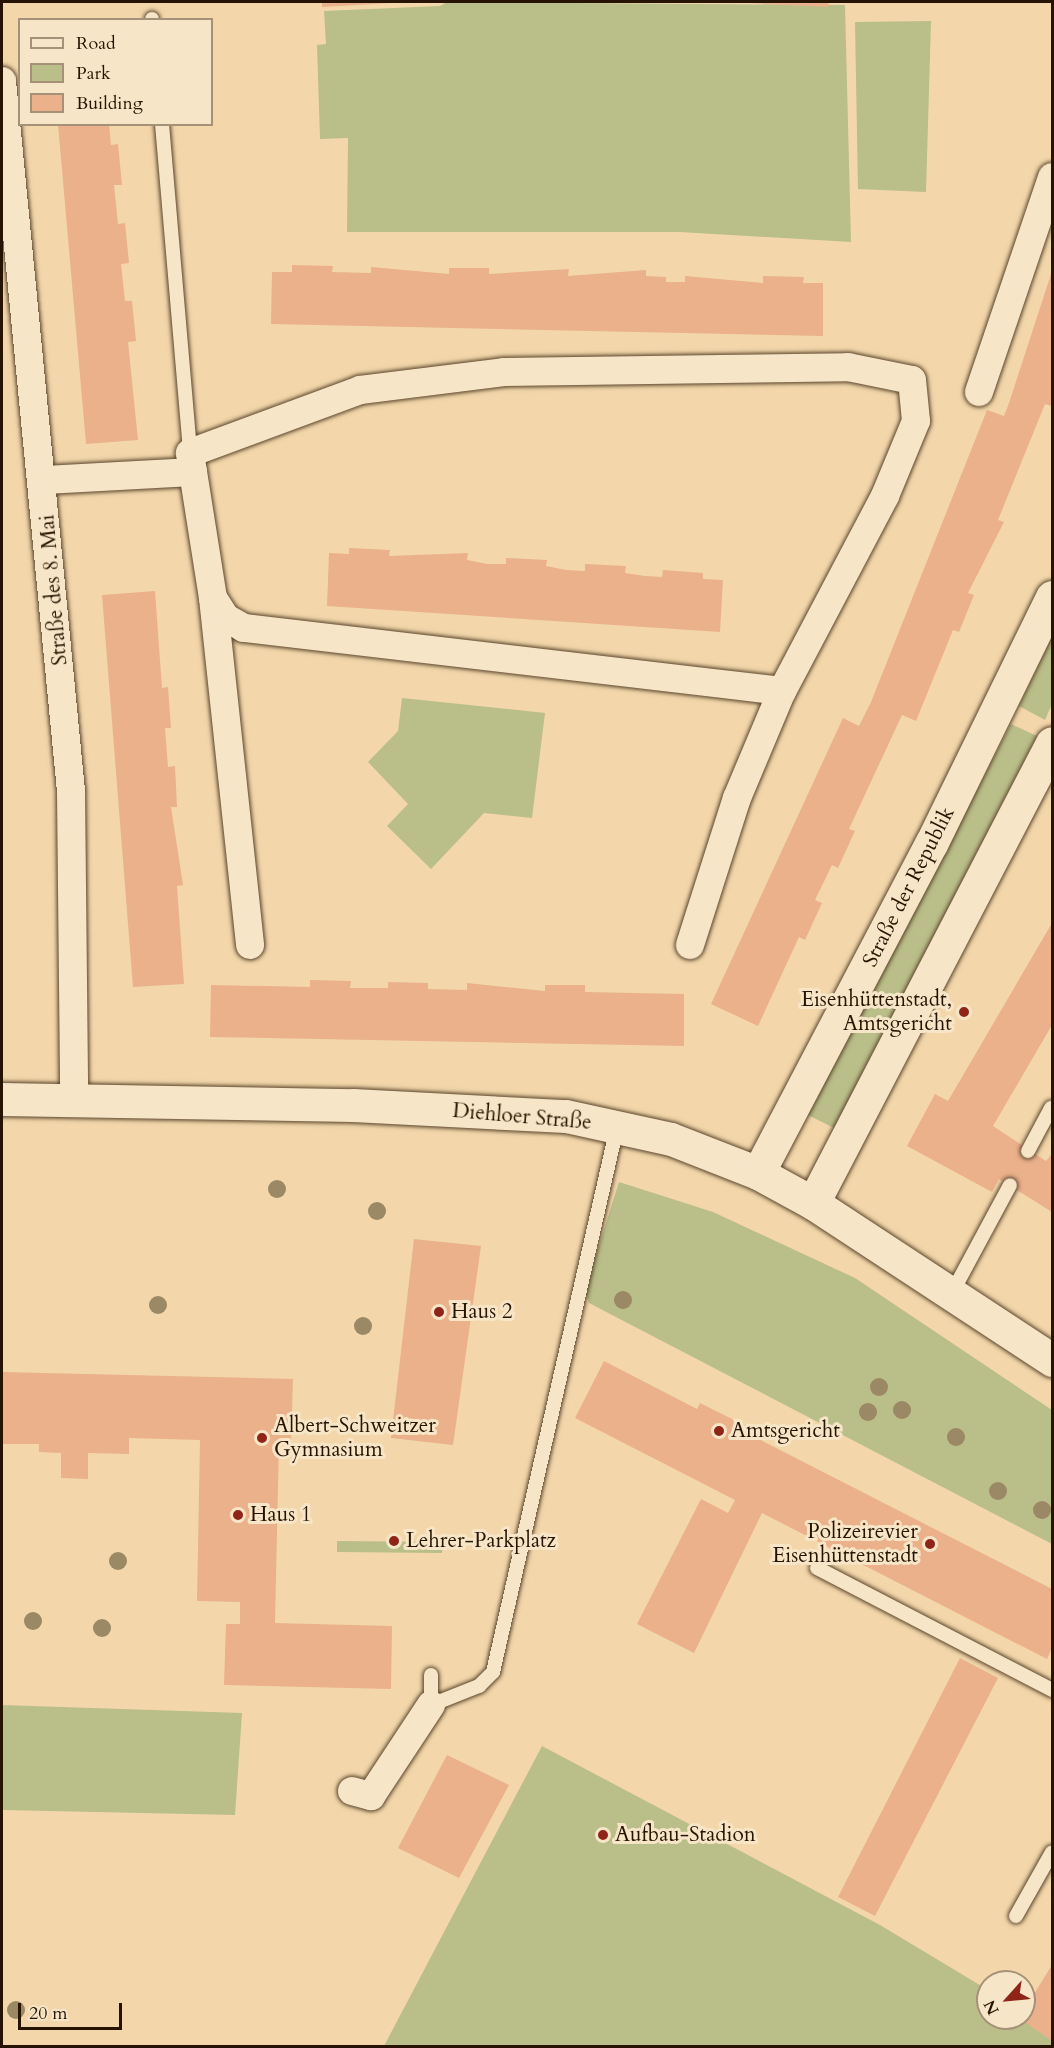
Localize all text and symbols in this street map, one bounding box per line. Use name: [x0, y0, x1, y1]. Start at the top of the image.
legend: [18, 18, 213, 126]
text: Road: [76, 31, 116, 56]
text: Park: [76, 61, 111, 86]
text: Building: [76, 91, 143, 116]
street label: Straße des 8. Mai: [35, 513, 73, 667]
street label: Straße der Republik: [858, 803, 960, 971]
place label: Eisenhüttenstadt, Amtsgericht: [801, 987, 952, 1037]
marker: Eisenhüttenstadt, Amtsgericht: [957, 1005, 971, 1019]
street label: Diehloer Straße: [451, 1098, 593, 1136]
place label: Haus 2: [451, 1299, 513, 1325]
marker: Haus 2: [432, 1305, 446, 1319]
place label: Albert-Schweitzer Gymnasium: [274, 1413, 436, 1463]
place label: Amtsgericht: [731, 1418, 840, 1444]
marker: Amtsgericht: [712, 1424, 726, 1438]
marker: Albert-Schweitzer Gymnasium: [255, 1431, 269, 1445]
place label: Haus 1: [250, 1502, 312, 1528]
marker: Haus 1: [231, 1508, 245, 1522]
place label: Polizeirevier Eisenhüttenstadt: [772, 1519, 918, 1569]
place label: Lehrer-Parkplatz: [406, 1528, 556, 1554]
marker: Lehrer-Parkplatz: [387, 1534, 401, 1548]
marker: Polizeirevier Eisenhüttenstadt: [923, 1537, 937, 1551]
place label: Aufbau-Stadion: [615, 1822, 756, 1848]
marker: Aufbau-Stadion: [596, 1828, 610, 1842]
north arrow: [976, 1970, 1036, 2030]
scale bar: [21, 1991, 124, 2029]
text: N: [979, 1996, 1005, 2018]
text: 20 m: [29, 2001, 68, 2026]

